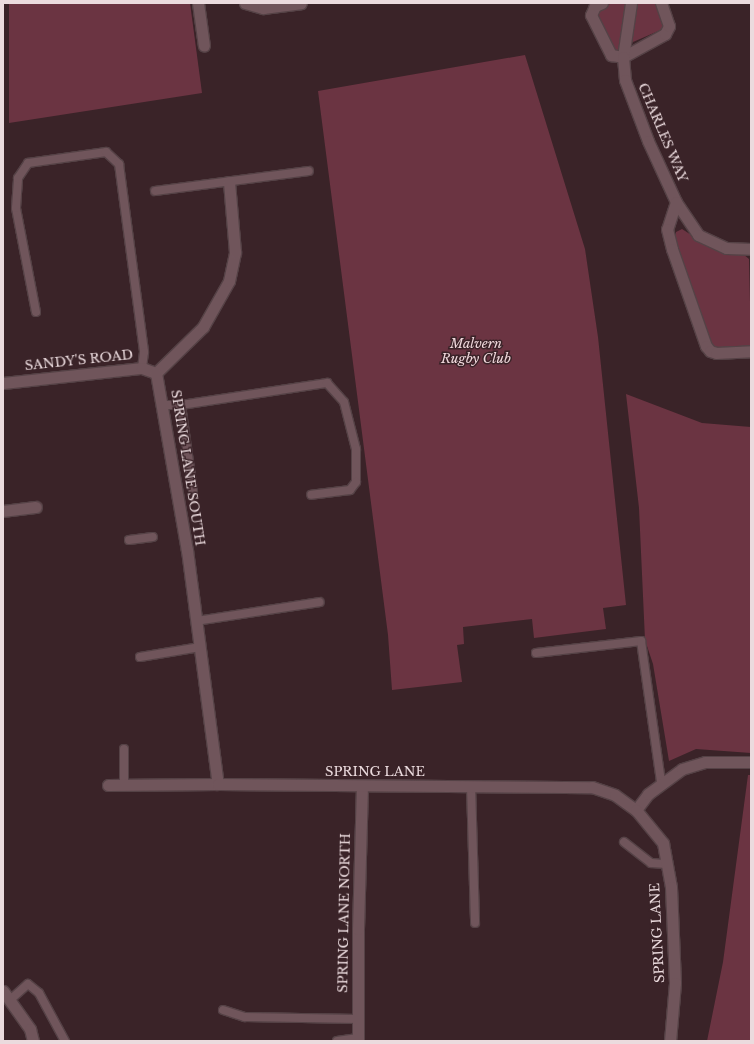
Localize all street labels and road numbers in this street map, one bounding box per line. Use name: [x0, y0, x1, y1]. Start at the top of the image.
street label: CHARLES WAY: [634, 81, 690, 185]
street label: SANDY'S ROAD: [24, 348, 134, 374]
street label: SPRING LANE SOUTH: [167, 389, 207, 547]
street label: SPRING LANE: [325, 764, 425, 780]
street label: SPRING LANE NORTH: [336, 833, 354, 993]
street label: SPRING LANE: [648, 883, 668, 983]

